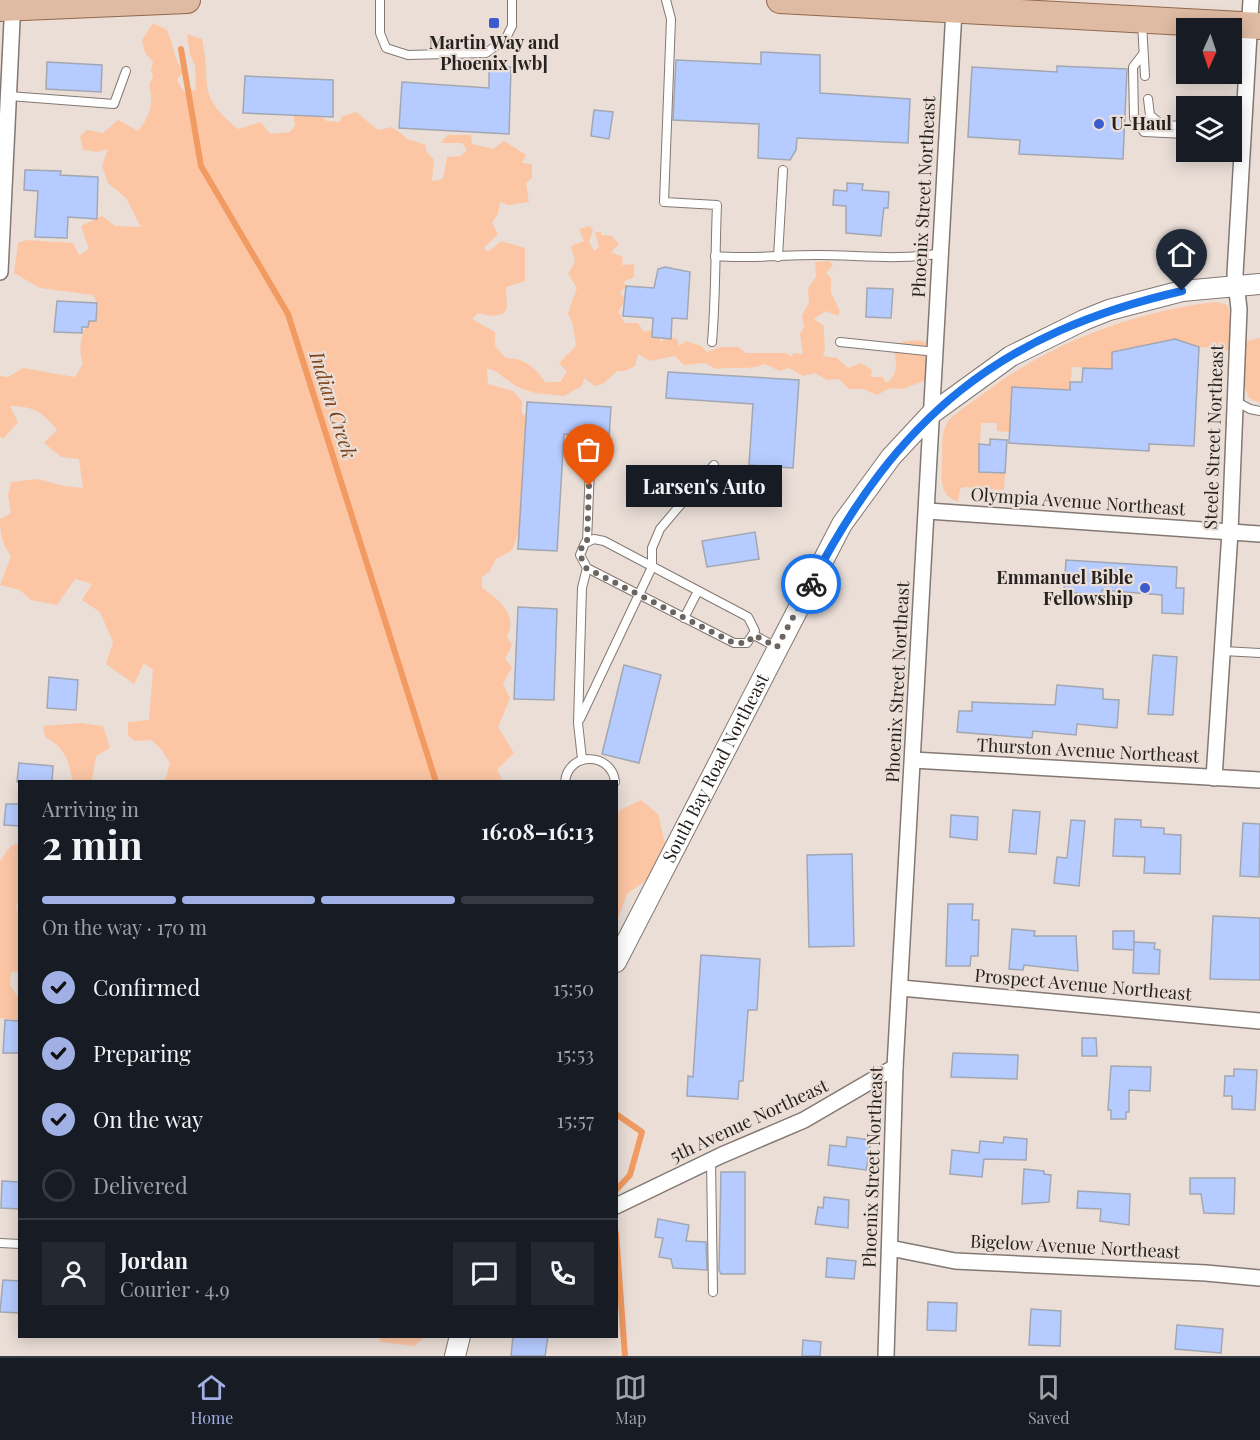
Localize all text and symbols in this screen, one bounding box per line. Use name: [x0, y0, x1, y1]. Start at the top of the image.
marker: Martin Way and Phoenix [wb]: [487, 16, 501, 30]
north arrow: [1176, 18, 1242, 84]
map controls: [1176, 18, 1242, 162]
place label: Martin Way and Phoenix [wb]: [429, 30, 559, 75]
street label: Phoenix Street Northeast: [906, 95, 940, 298]
button: layers: [1176, 96, 1242, 162]
place label: U-Haul: [1111, 111, 1172, 135]
marker: U-Haul: [1092, 117, 1106, 131]
pin: [1156, 229, 1207, 291]
icon: home: [1165, 238, 1198, 271]
street label: Steele Street Northeast: [1198, 343, 1228, 530]
water label: Indian Creek: [304, 347, 364, 462]
pin: [563, 424, 614, 486]
icon: bag: [572, 433, 605, 466]
callout: Larsen's Auto: [625, 465, 781, 507]
text: Larsen's Auto: [642, 472, 766, 499]
street label: Olympia Avenue Northeast: [970, 482, 1187, 521]
courier: [781, 554, 841, 614]
place label: Emmanuel Bible Fellowship: [996, 565, 1133, 610]
icon: bike: [795, 568, 828, 601]
street label: Phoenix Street Northeast: [880, 580, 914, 783]
marker: Emmanuel Bible Fellowship: [1138, 581, 1152, 595]
street label: South Bay Road Northeast: [656, 668, 774, 867]
street label: Thurston Avenue Northeast: [976, 732, 1200, 768]
text: Arriving in: [42, 795, 139, 822]
text: 16:08–16:13: [481, 816, 594, 846]
text: 2 min: [42, 818, 143, 870]
text: On the way · 170 m: [42, 913, 207, 940]
street label: Prospect Avenue Northeast: [973, 963, 1193, 1006]
icon: check: [42, 971, 75, 1004]
text: Confirmed: [93, 972, 200, 1002]
text: 15:50: [553, 974, 594, 1001]
icon: check: [42, 1037, 75, 1070]
text: Preparing: [93, 1038, 191, 1068]
text: 15:53: [556, 1040, 594, 1067]
street label: Phoenix Street Northeast: [856, 1065, 888, 1268]
street label: 5th Avenue Northeast: [666, 1073, 832, 1167]
icon: check: [42, 1103, 75, 1136]
text: On the way: [93, 1104, 203, 1134]
text: 15:57: [557, 1106, 594, 1133]
text: Delivered: [93, 1170, 188, 1200]
street label: Bigelow Avenue Northeast: [969, 1229, 1181, 1264]
button: person: [42, 1242, 105, 1305]
button: chat: [453, 1242, 516, 1305]
button: phone: [531, 1242, 594, 1305]
text: Jordan: [120, 1245, 188, 1275]
text: Courier · 4.9: [120, 1275, 230, 1302]
tab: Home: [190, 1371, 233, 1428]
tab: Map: [614, 1371, 647, 1428]
tab: Saved: [1028, 1371, 1070, 1428]

